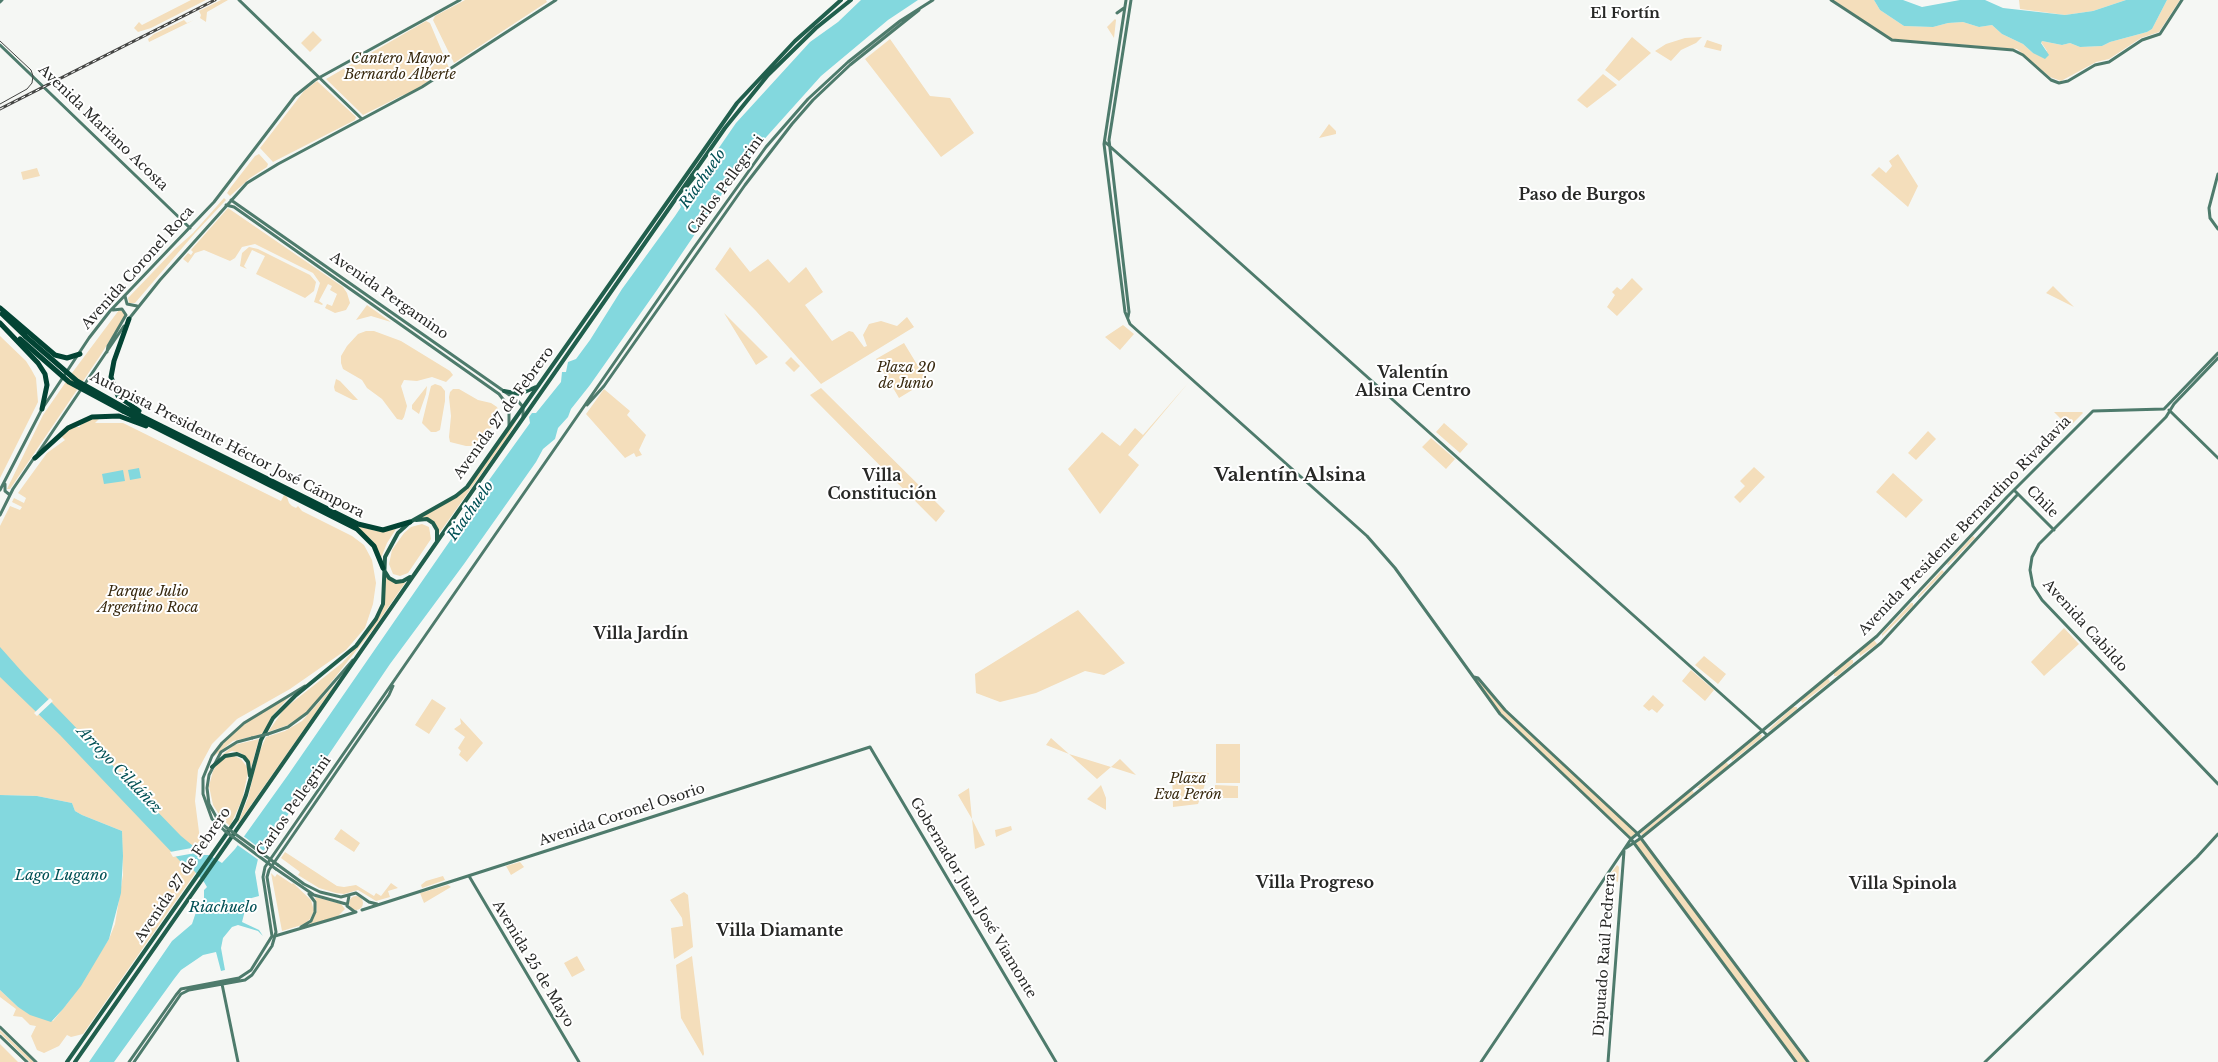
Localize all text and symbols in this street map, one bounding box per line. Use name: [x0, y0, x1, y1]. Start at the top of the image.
district label: El Fortín: [1590, 5, 1660, 23]
park label: Cantero Mayor Bernardo Alberte: [344, 51, 456, 84]
street label: Avenida Mariano Acosta: [35, 62, 171, 194]
street label: Carlos Pellegrini: [684, 132, 768, 238]
water label: Riachuelo: [676, 146, 730, 212]
district label: Paso de Burgos: [1518, 185, 1646, 205]
street label: Avenida Coronel Roca: [78, 203, 198, 333]
street label: Avenida Pergamino: [327, 249, 451, 343]
street label: Avenida 27 de Febrero: [450, 344, 558, 482]
park label: Plaza 20 de Junio: [877, 360, 935, 392]
district label: Valentín Alsina Centro: [1355, 363, 1471, 401]
street label: Autopista Presidente Héctor José Cámpora: [87, 368, 367, 522]
street label: Avenida Presidente Bernardino Rivadavia: [1855, 413, 2075, 639]
district label: Valentín Alsina: [1214, 465, 1366, 487]
district label: Villa Constitución: [827, 466, 937, 504]
water label: Riachuelo: [444, 478, 498, 544]
street label: Chile: [2023, 483, 2061, 521]
street label: Avenida Cabildo: [2039, 577, 2131, 675]
park label: Parque Julio Argentino Roca: [97, 584, 199, 616]
district label: Villa Jardín: [594, 624, 688, 644]
water label: Arroyo Cildáñez: [73, 723, 165, 817]
street label: Carlos Pellegrini: [253, 753, 335, 859]
park label: Plaza Eva Perón: [1154, 771, 1222, 804]
street label: Avenida Coronel Osorio: [537, 780, 707, 850]
street label: Gobernador Juan José Viamonte: [906, 795, 1040, 1001]
street label: Avenida 27 de Febrero: [132, 804, 234, 946]
water label: Lago Lugano: [15, 867, 107, 885]
district label: Villa Progreso: [1256, 873, 1374, 893]
street label: Diputado Raúl Pedrera: [1591, 873, 1619, 1037]
district label: Villa Spinola: [1849, 874, 1957, 894]
street label: Avenida 25 de Mayo: [489, 898, 577, 1030]
water label: Riachuelo: [189, 899, 257, 917]
district label: Villa Diamante: [717, 921, 843, 941]

